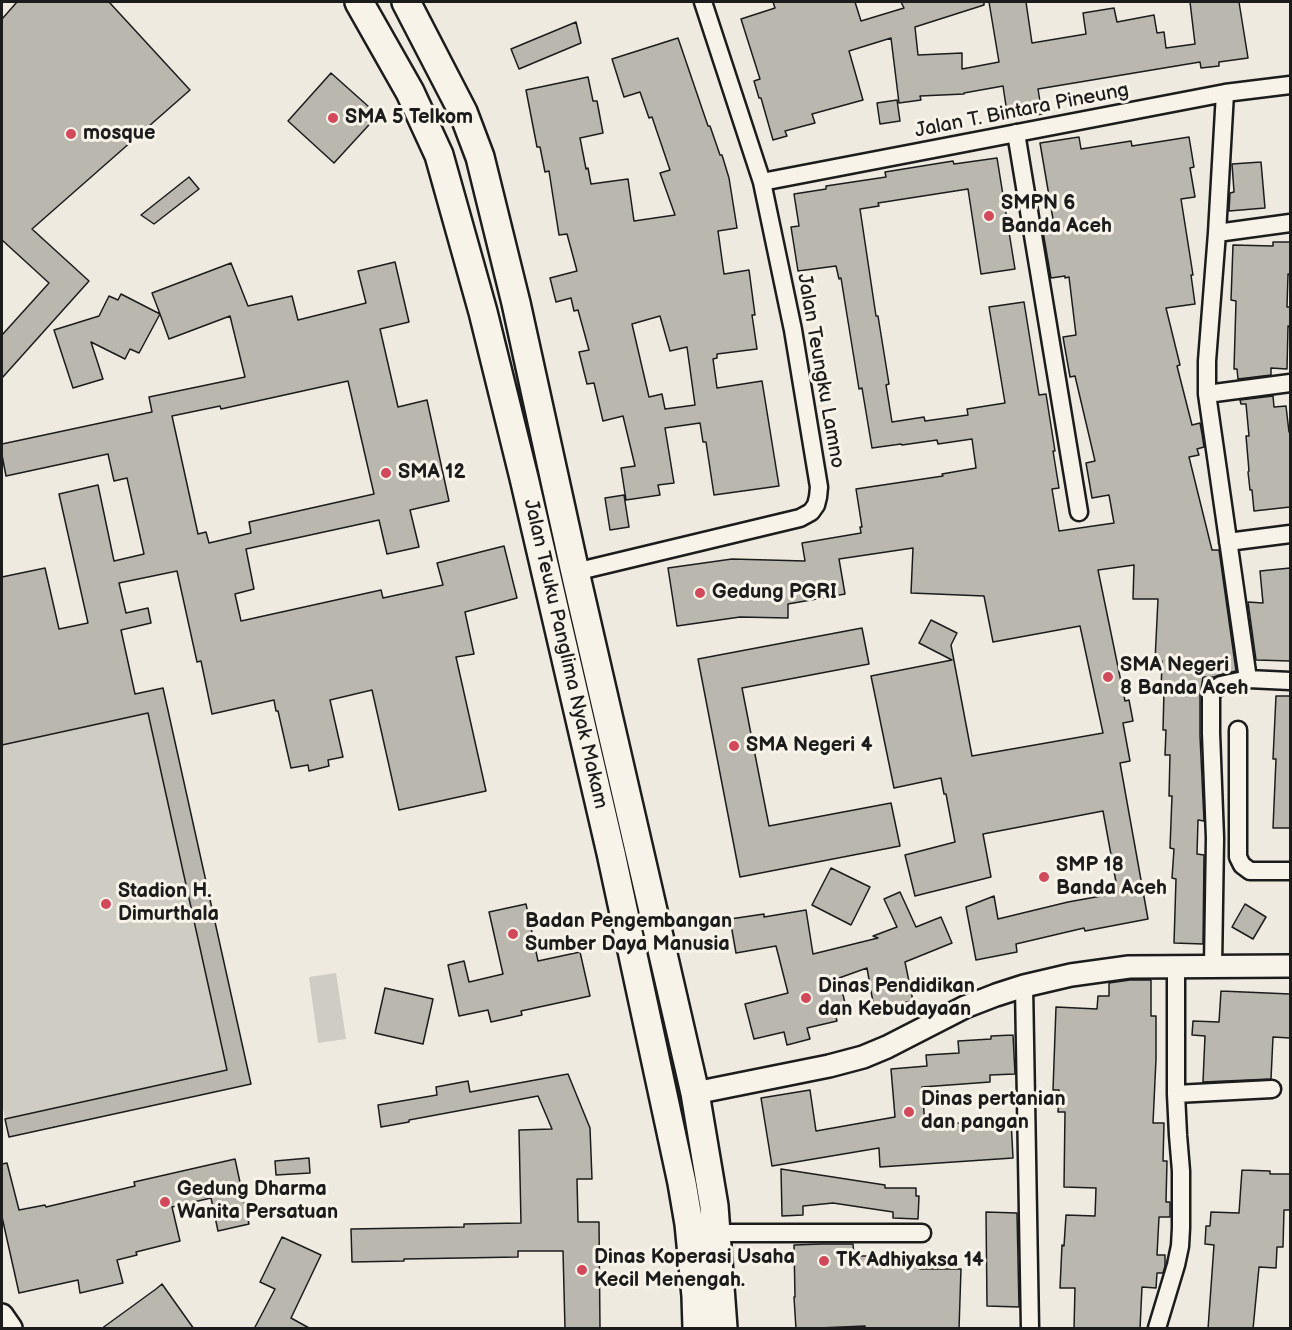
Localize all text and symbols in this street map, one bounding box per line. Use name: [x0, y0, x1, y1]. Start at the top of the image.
street label: Jalan T. Bintara Pineung: [913, 78, 1131, 144]
place label: SMA 5 Telkom: [345, 106, 473, 130]
marker: SMA 5 Telkom: [326, 111, 340, 125]
place label: mosque: [83, 122, 156, 146]
marker: mosque: [64, 127, 78, 141]
place label: SMPN 6 Banda Aceh: [1001, 192, 1112, 239]
marker: SMPN 6 Banda Aceh: [982, 209, 996, 223]
street label: Jalan Teungku Lamno: [791, 272, 849, 470]
place label: SMA 12: [398, 461, 465, 485]
marker: SMA 12: [379, 466, 393, 480]
street label: Jalan Teuku Panglima Nyak Makam: [518, 497, 612, 811]
place label: Gedung PGRI: [712, 581, 837, 605]
marker: Gedung PGRI: [693, 586, 707, 600]
place label: SMA Negeri 8 Banda Aceh: [1120, 654, 1248, 701]
marker: SMA Negeri 8 Banda Aceh: [1101, 670, 1115, 684]
place label: SMA Negeri 4: [746, 734, 872, 758]
marker: SMA Negeri 4: [727, 739, 741, 753]
place label: SMP 18 Banda Aceh: [1056, 854, 1167, 901]
marker: SMP 18 Banda Aceh: [1037, 870, 1051, 884]
place label: Stadion H. Dimurthala: [118, 880, 219, 927]
marker: Stadion H. Dimurthala: [99, 897, 113, 911]
place label: Badan Pengembangan Sumber Daya Manusia: [525, 910, 732, 957]
marker: Badan Pengembangan Sumber Daya Manusia: [506, 927, 520, 941]
place label: Dinas Pendidikan dan Kebudayaan: [818, 975, 975, 1022]
marker: Dinas Pendidikan dan Kebudayaan: [799, 991, 813, 1005]
place label: Dinas pertanian dan pangan: [921, 1088, 1066, 1135]
marker: Dinas pertanian dan pangan: [902, 1105, 916, 1119]
place label: Gedung Dharma Wanita Persatuan: [177, 1178, 338, 1225]
marker: Gedung Dharma Wanita Persatuan: [158, 1195, 172, 1209]
place label: Dinas Koperasi Usaha Kecil Menengah.: [594, 1246, 795, 1293]
place label: TK Adhiyaksa 14: [836, 1249, 984, 1273]
marker: TK Adhiyaksa 14: [817, 1254, 831, 1268]
marker: Dinas Koperasi Usaha Kecil Menengah.: [575, 1263, 589, 1277]

